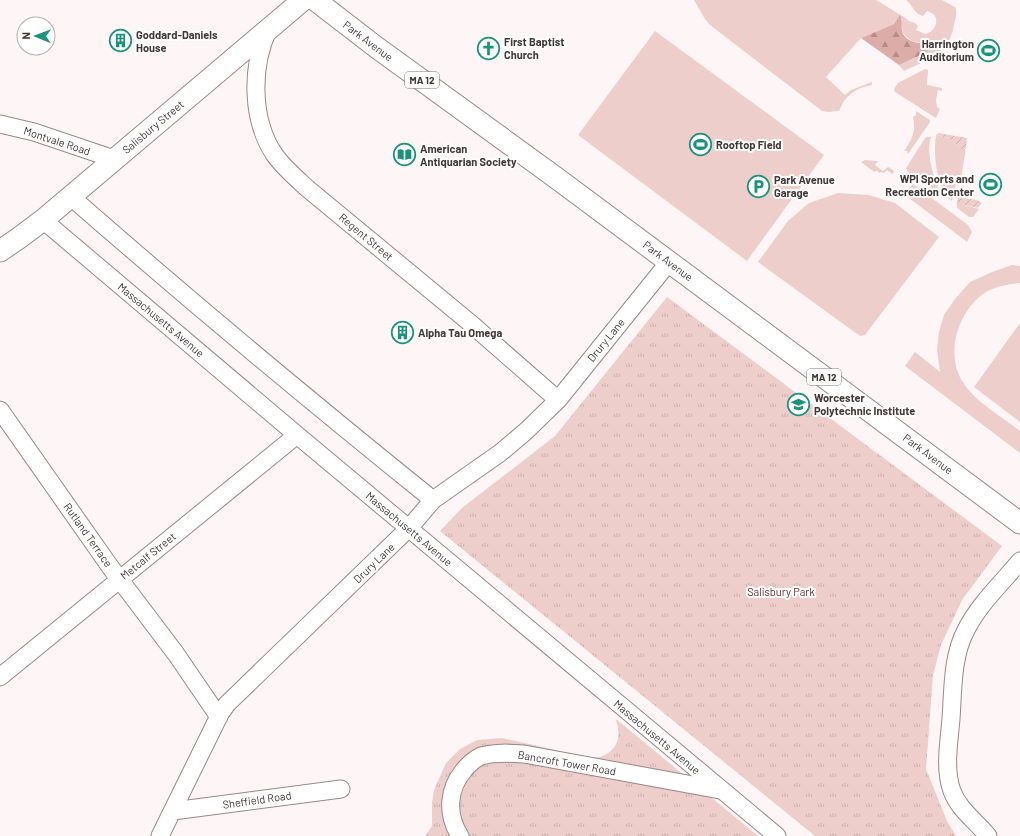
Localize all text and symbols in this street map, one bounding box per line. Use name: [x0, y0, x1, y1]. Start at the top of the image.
north arrow: [16, 16, 56, 56]
street label: Park Avenue: [341, 18, 396, 64]
building icon: Goddard-Daniels House: [107, 28, 133, 54]
place label: Goddard-Daniels House: [136, 28, 218, 54]
text: N: [19, 32, 32, 40]
church icon: First Baptist Church: [475, 35, 501, 61]
place label: First Baptist Church: [504, 35, 565, 61]
place label: Harrington Auditorium: [919, 37, 974, 63]
sports icon: Harrington Auditorium: [976, 37, 1002, 63]
road number: MA 12: [405, 72, 439, 88]
street label: Salisbury Street: [119, 97, 186, 156]
street label: Montvale Road: [22, 124, 92, 157]
sports icon: Rooftop Field: [688, 132, 714, 158]
place label: Rooftop Field: [716, 138, 782, 151]
library icon: American Antiquarian Society: [392, 142, 418, 168]
place label: American Antiquarian Society: [420, 142, 517, 168]
place label: WPI Sports and Recreation Center: [885, 172, 975, 198]
sports icon: WPI Sports and Recreation Center: [977, 172, 1003, 198]
parking icon: Park Avenue Garage: [745, 173, 771, 199]
place label: Park Avenue Garage: [774, 173, 835, 199]
street label: Regent Street: [337, 210, 396, 263]
street label: Park Avenue: [641, 238, 696, 284]
street label: Massachusetts Avenue: [116, 280, 207, 360]
street label: Drury Lane: [584, 315, 627, 364]
building icon: Alpha Tau Omega: [389, 320, 415, 346]
place label: Alpha Tau Omega: [418, 326, 502, 339]
road number: MA 12: [807, 369, 841, 385]
school or university icon: Worcester Polytechnic Institute: [785, 391, 811, 417]
place label: Worcester Polytechnic Institute: [814, 391, 915, 417]
street label: Park Avenue: [901, 431, 956, 477]
street label: Massachusetts Avenue: [364, 489, 455, 569]
street label: Rutland Terrace: [61, 500, 115, 569]
street label: Metcalf Street: [117, 529, 178, 582]
street label: Drury Lane: [350, 540, 397, 585]
park label: Salisbury Park: [747, 585, 815, 598]
street label: Massachusetts Avenue: [612, 697, 703, 777]
street label: Bancroft Tower Road: [517, 747, 617, 778]
street label: Sheffield Road: [222, 788, 292, 811]

